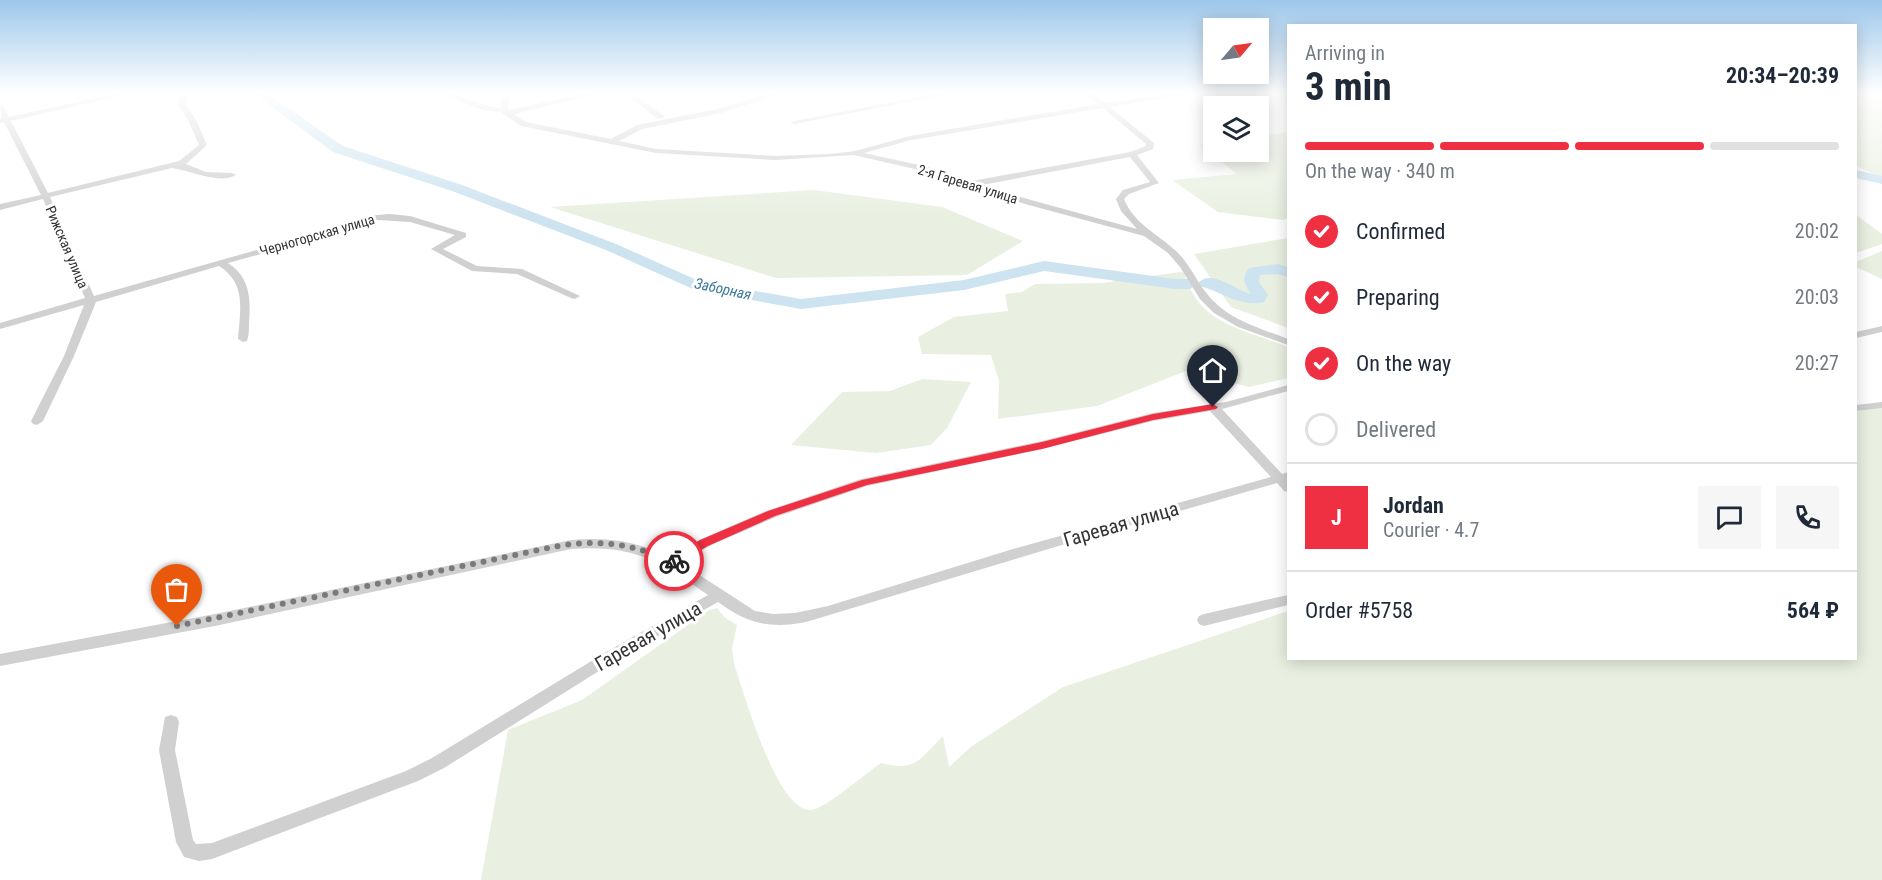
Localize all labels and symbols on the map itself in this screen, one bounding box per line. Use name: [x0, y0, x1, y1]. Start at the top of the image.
north arrow: [1203, 18, 1269, 84]
street label: 2-я Гаревая улица: [916, 161, 1020, 207]
street label: Рижская улица: [42, 203, 92, 291]
street label: Черногорская улица: [258, 211, 376, 259]
water label: Заборная: [693, 274, 753, 304]
pin: [1187, 345, 1238, 407]
street label: Гаревая улица: [1061, 496, 1181, 552]
courier: [644, 531, 704, 591]
pin: [151, 564, 202, 626]
street label: Гаревая улица: [591, 596, 705, 676]

